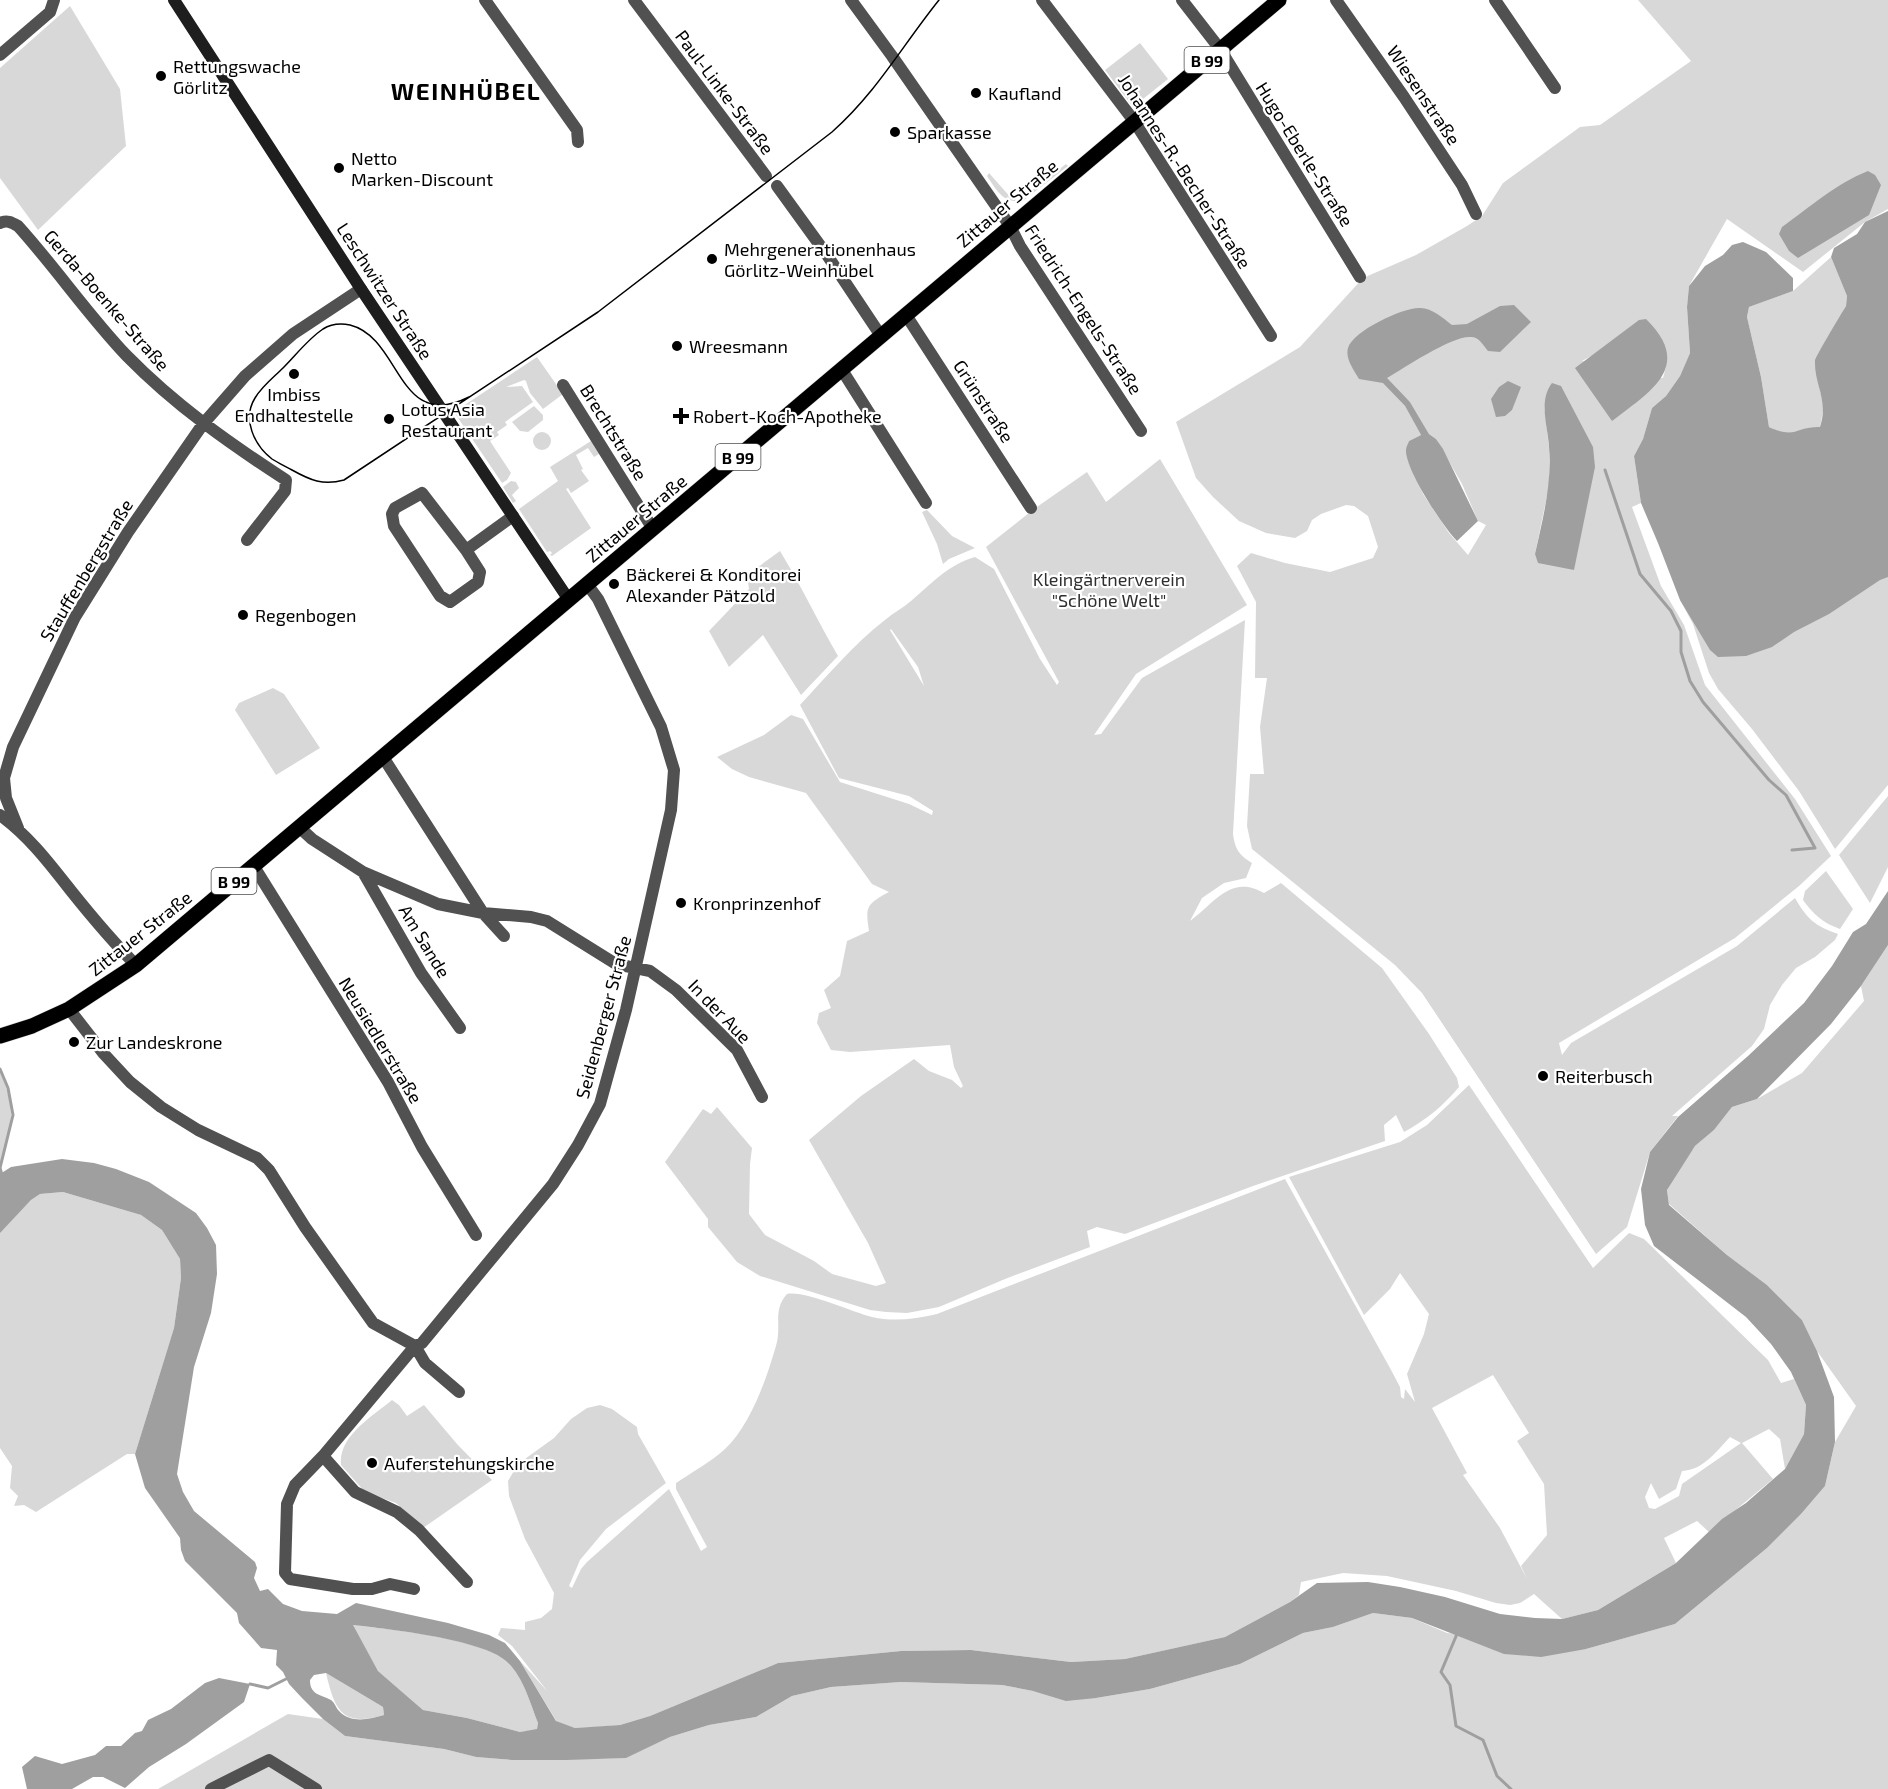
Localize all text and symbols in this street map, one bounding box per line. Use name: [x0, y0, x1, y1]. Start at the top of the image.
street label: Paul-Linke-Straße: [671, 25, 779, 159]
street label: Wiesenstraße: [1383, 41, 1465, 149]
road number: B 99: [1184, 47, 1230, 73]
place label: Rettungswache Görlitz: [173, 55, 301, 98]
marker: Rettungswache Görlitz: [154, 69, 168, 83]
street label: Johannes-R.-Becher-Straße: [1114, 70, 1256, 272]
district label: WEINHÜBEL: [391, 76, 541, 105]
street label: Hugo-Eberle-Straße: [1252, 78, 1358, 230]
place label: Kaufland: [988, 82, 1061, 104]
marker: Kaufland: [969, 86, 983, 100]
place label: Sparkasse: [907, 121, 992, 143]
marker: Sparkasse: [888, 125, 902, 139]
place label: Netto Marken-Discount: [351, 147, 493, 190]
street label: Zittauer Straße: [952, 154, 1062, 252]
marker: Netto Marken-Discount: [332, 161, 346, 175]
street label: Leschwitzer Straße: [333, 218, 437, 364]
street label: Friedrich-Engels-Straße: [1021, 220, 1147, 398]
street label: Gerda-Boenke-Straße: [40, 225, 174, 375]
place label: Mehrgenerationenhaus Görlitz-Weinhübel: [724, 238, 916, 281]
marker: Mehrgenerationenhaus Görlitz-Weinhübel: [705, 252, 719, 266]
place label: Wreesmann: [689, 335, 788, 357]
marker: Wreesmann: [670, 339, 684, 353]
street label: Grünstraße: [949, 356, 1019, 446]
marker: Imbiss Endhaltestelle: [287, 367, 301, 381]
street label: Brechtstraße: [576, 380, 652, 484]
place label: Imbiss Endhaltestelle: [235, 383, 353, 426]
place label: Lotus Asia Restaurant: [401, 398, 492, 441]
place label: Robert-Koch-Apotheke: [693, 405, 882, 427]
marker: Robert-Koch-Apotheke: [674, 409, 688, 423]
marker: Lotus Asia Restaurant: [382, 412, 396, 426]
road number: B 99: [716, 444, 760, 470]
street label: Zittauer Straße: [581, 469, 691, 567]
street label: Stauffenbergstraße: [35, 495, 137, 645]
place label: Bäckerei & Konditorei Alexander Pätzold: [626, 563, 802, 606]
park label: Kleingärtnerverein "Schöne Welt": [1033, 568, 1185, 611]
marker: Bäckerei & Konditorei Alexander Pätzold: [607, 577, 621, 591]
place label: Regenbogen: [255, 604, 356, 626]
marker: Regenbogen: [236, 608, 250, 622]
road number: B 99: [212, 868, 256, 894]
street label: Zittauer Straße: [84, 886, 196, 980]
place label: Kronprinzenhof: [693, 892, 822, 914]
marker: Kronprinzenhof: [674, 896, 688, 910]
street label: Am Sande: [395, 900, 455, 982]
street label: Seidenberger Straße: [571, 933, 635, 1101]
street label: Neusiedlerstraße: [335, 973, 427, 1107]
street label: In der Aue: [684, 974, 756, 1048]
place label: Zur Landeskrone: [86, 1031, 223, 1053]
marker: Zur Landeskrone: [67, 1035, 81, 1049]
place label: Reiterbusch: [1555, 1065, 1653, 1087]
marker: Reiterbusch: [1536, 1069, 1550, 1083]
place label: Auferstehungskirche: [384, 1452, 555, 1474]
marker: Auferstehungskirche: [365, 1456, 379, 1470]

